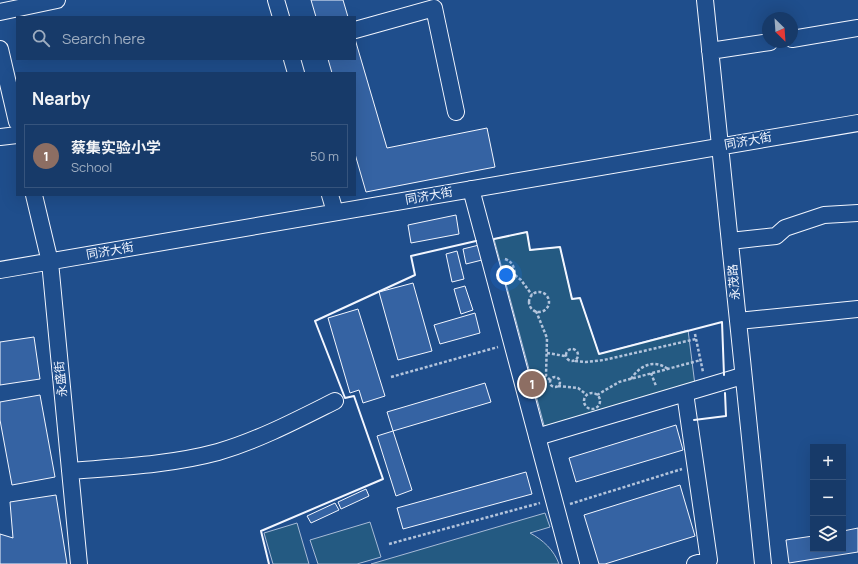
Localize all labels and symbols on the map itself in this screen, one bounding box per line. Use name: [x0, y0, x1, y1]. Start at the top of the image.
north arrow: [762, 12, 798, 48]
street label: 同济大街: [723, 128, 773, 153]
street label: 同济大街: [404, 183, 454, 208]
street label: 同济大街: [85, 238, 135, 263]
street label: 永茂路: [723, 263, 744, 301]
your location: [496, 265, 516, 285]
street label: 永盛街: [50, 360, 71, 398]
pin: 1: [519, 369, 545, 399]

